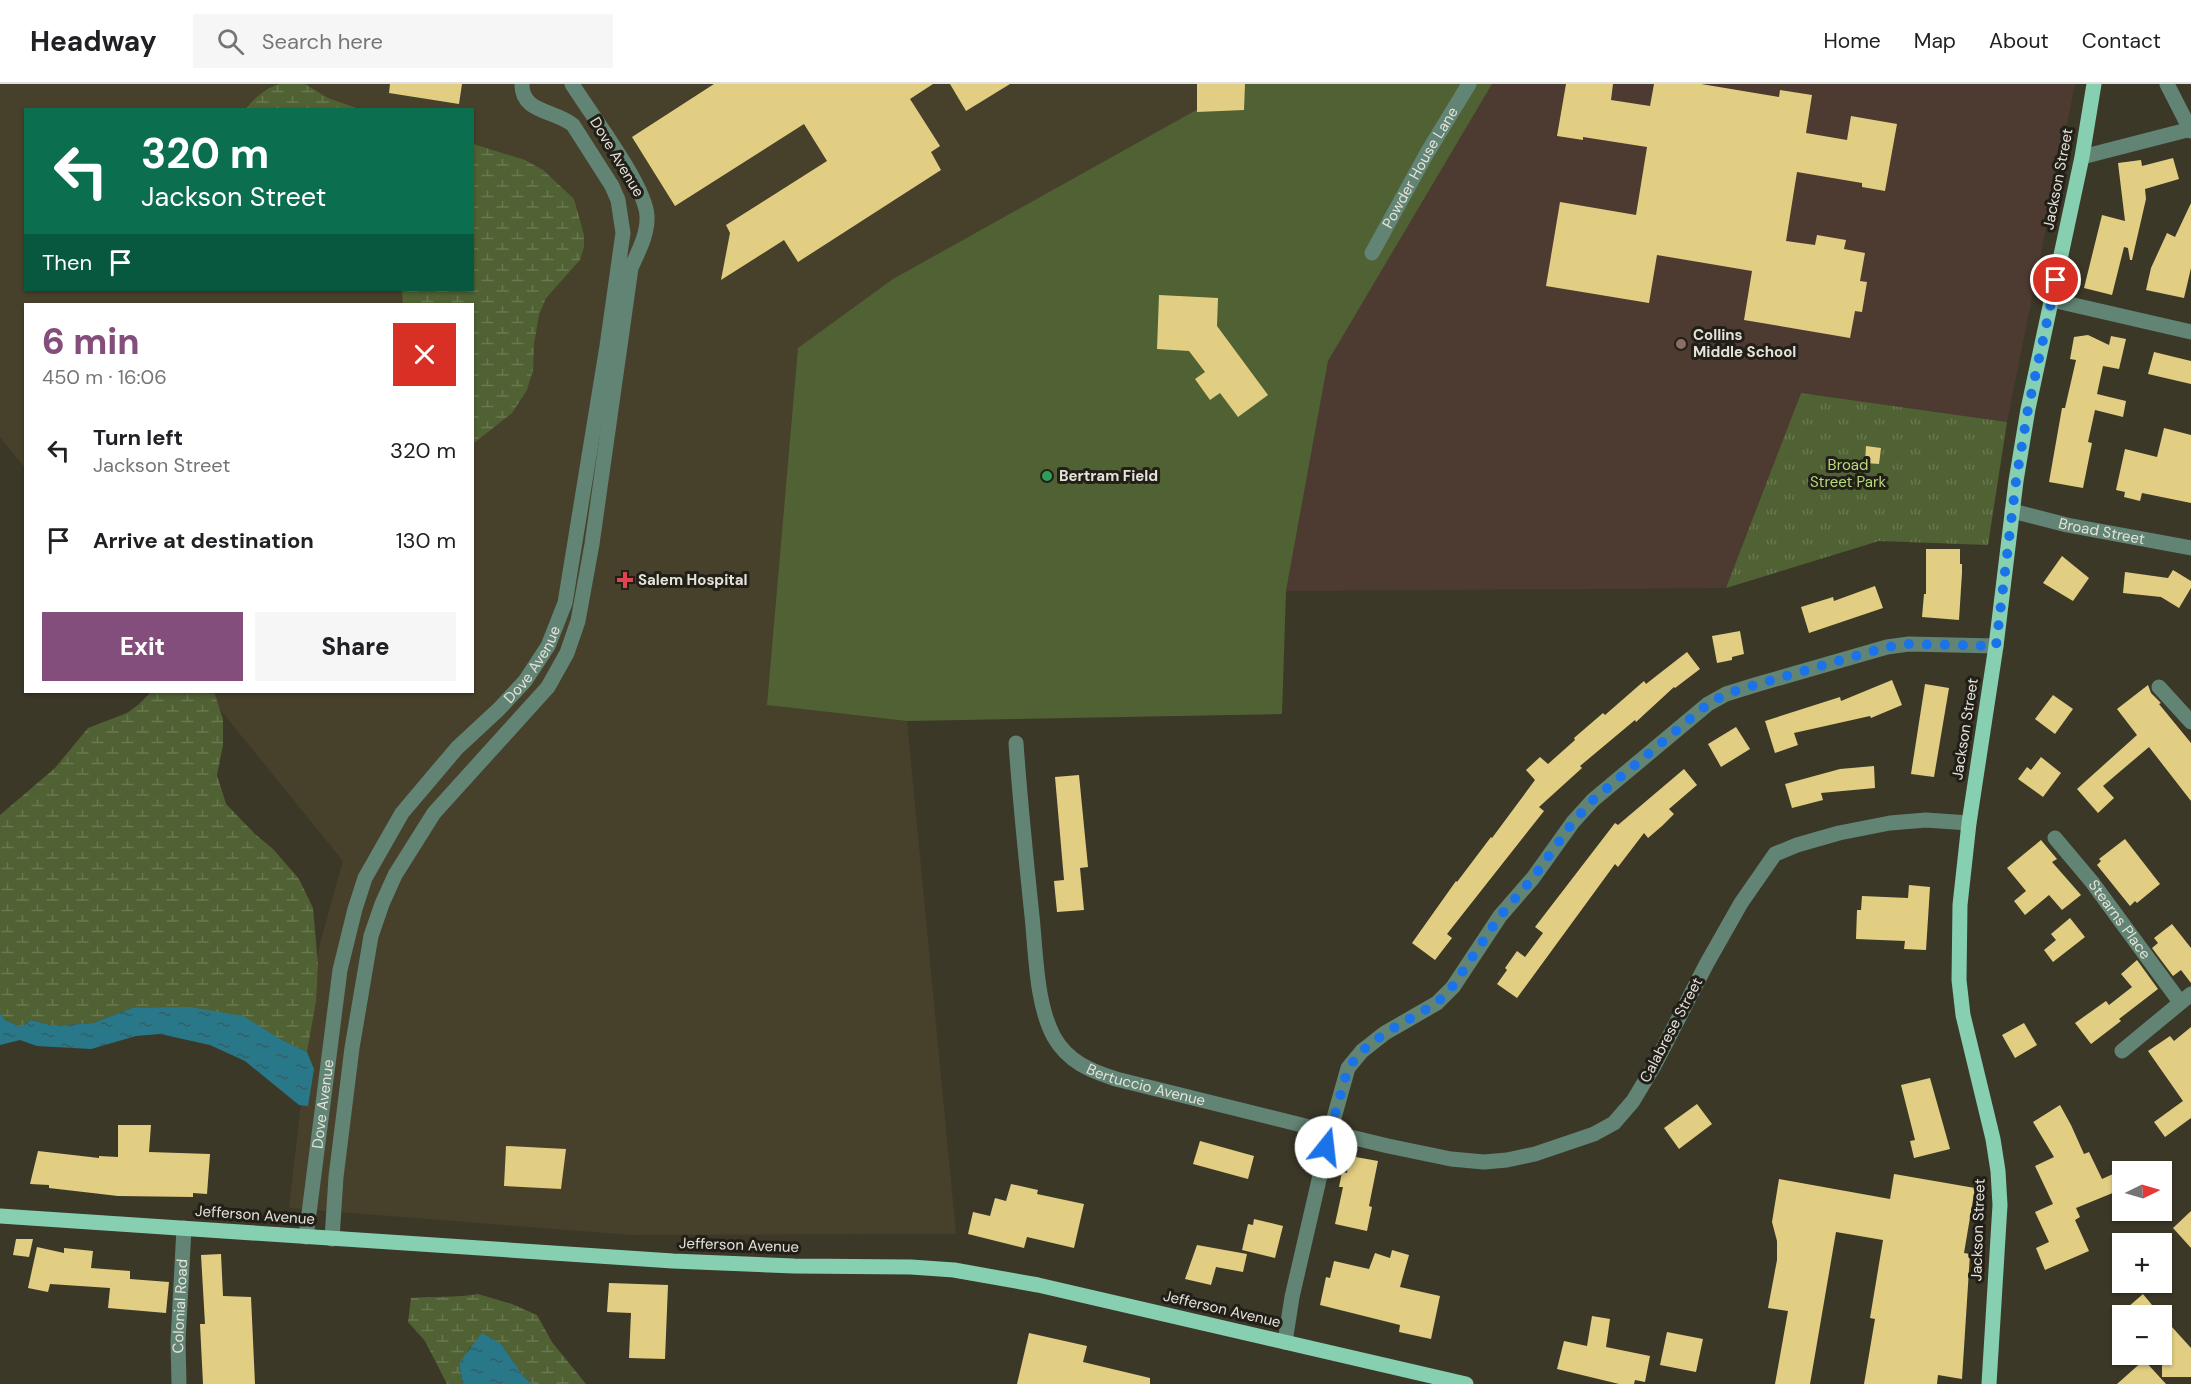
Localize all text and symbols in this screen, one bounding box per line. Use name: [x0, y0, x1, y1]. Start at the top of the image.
search box: [193, 14, 613, 68]
text: Headway: [30, 23, 157, 60]
icon: search: [214, 25, 247, 58]
text: Search here: [262, 27, 383, 56]
text: Home: [1823, 27, 1881, 55]
text: Map: [1914, 27, 1956, 55]
text: About: [1989, 27, 2049, 55]
text: Contact: [2082, 27, 2161, 55]
street label: Powder House Lane: [1378, 103, 1463, 232]
street label: Dove Avenue: [585, 113, 649, 201]
text: 320 m: [141, 126, 269, 181]
street label: Jackson Street: [2038, 126, 2078, 231]
icon: left: [42, 132, 120, 210]
text: Jackson Street: [141, 179, 326, 214]
icon: arrive: [104, 246, 137, 279]
text: Then: [42, 248, 92, 277]
pin: [2030, 254, 2081, 305]
icon: arrive: [2039, 263, 2072, 296]
text: 6 min: [42, 318, 140, 365]
button: close: [393, 323, 456, 386]
place label: Collins Middle School: [1693, 325, 1796, 362]
marker: Collins Middle School: [1674, 337, 1688, 351]
text: 450 m · 16:06: [42, 364, 167, 390]
text: Turn left: [93, 423, 183, 452]
icon: left: [42, 434, 75, 467]
text: 320 m: [390, 436, 456, 465]
text: Jackson Street: [93, 452, 230, 478]
park label: Broad Street Park: [1810, 455, 1886, 492]
place label: Bertram Field: [1059, 466, 1158, 486]
marker: Bertram Field: [1040, 469, 1054, 483]
street label: Broad Street: [2056, 513, 2147, 549]
icon: arrive: [42, 524, 75, 557]
text: Arrive at destination: [93, 526, 314, 555]
text: 130 m: [396, 526, 456, 555]
place label: Salem Hospital: [638, 570, 748, 590]
marker: Salem Hospital: [616, 571, 634, 589]
button: Exit: [42, 612, 243, 681]
button: Share: [255, 612, 456, 681]
street label: Dove Avenue: [499, 623, 565, 708]
street label: Jackson Street: [1947, 676, 1983, 781]
street label: Stearns Place: [2084, 876, 2155, 963]
street label: Calabrese Street: [1635, 974, 1707, 1086]
street label: Dove Avenue: [307, 1058, 339, 1150]
street label: Bertuccio Avenue: [1083, 1059, 1207, 1111]
position arrow: [1294, 1115, 1358, 1179]
north arrow: [2112, 1161, 2172, 1221]
map controls: [2112, 1161, 2172, 1365]
street label: Jackson Street: [1966, 1178, 1990, 1282]
street label: Jefferson Avenue: [194, 1201, 316, 1229]
street label: Jefferson Avenue: [679, 1233, 799, 1257]
button: +: [2112, 1233, 2172, 1293]
street label: Colonial Road: [168, 1258, 192, 1354]
street label: Jefferson Avenue: [1161, 1286, 1283, 1332]
button: −: [2112, 1305, 2172, 1365]

